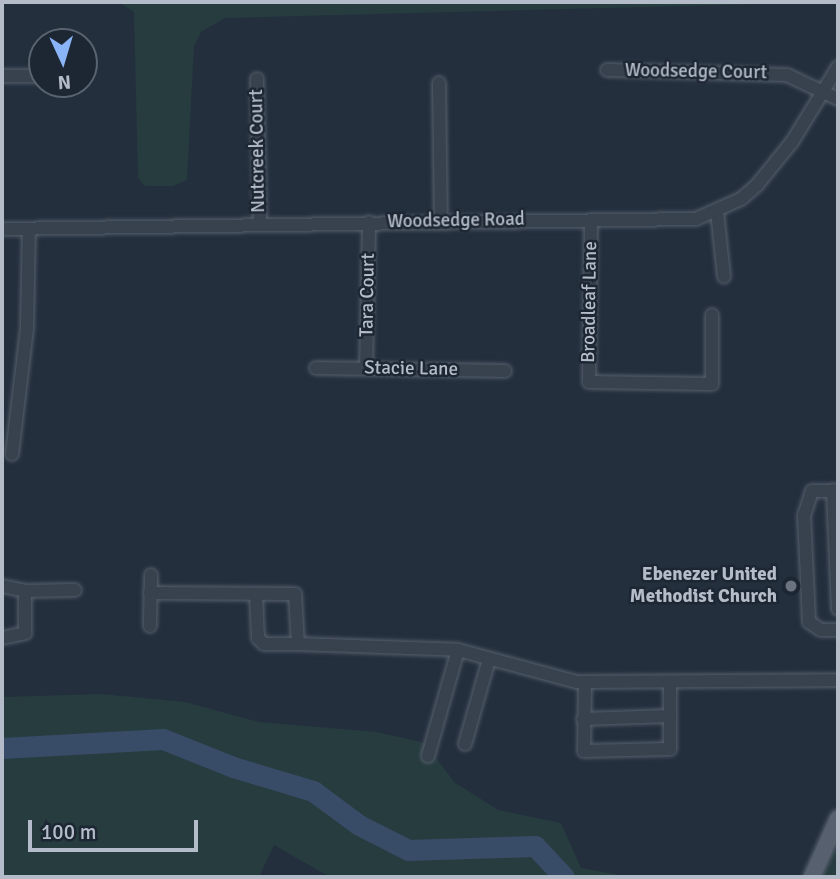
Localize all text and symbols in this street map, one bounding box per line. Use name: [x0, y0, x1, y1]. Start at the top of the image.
north arrow: [28, 28, 98, 98]
street label: Woodsedge Court: [625, 59, 767, 85]
text: N: [57, 70, 72, 94]
street label: Nutcreek Court: [246, 89, 270, 213]
street label: Woodsedge Road: [387, 208, 525, 234]
street label: Broadleaf Lane: [578, 241, 602, 363]
street label: Tara Court: [356, 253, 380, 337]
street label: Stacie Lane: [364, 357, 458, 381]
place label: Ebenezer United Methodist Church: [630, 564, 777, 608]
marker: Ebenezer United Methodist Church: [783, 578, 799, 594]
scale bar: [32, 806, 201, 850]
text: 100 m: [41, 819, 96, 845]

